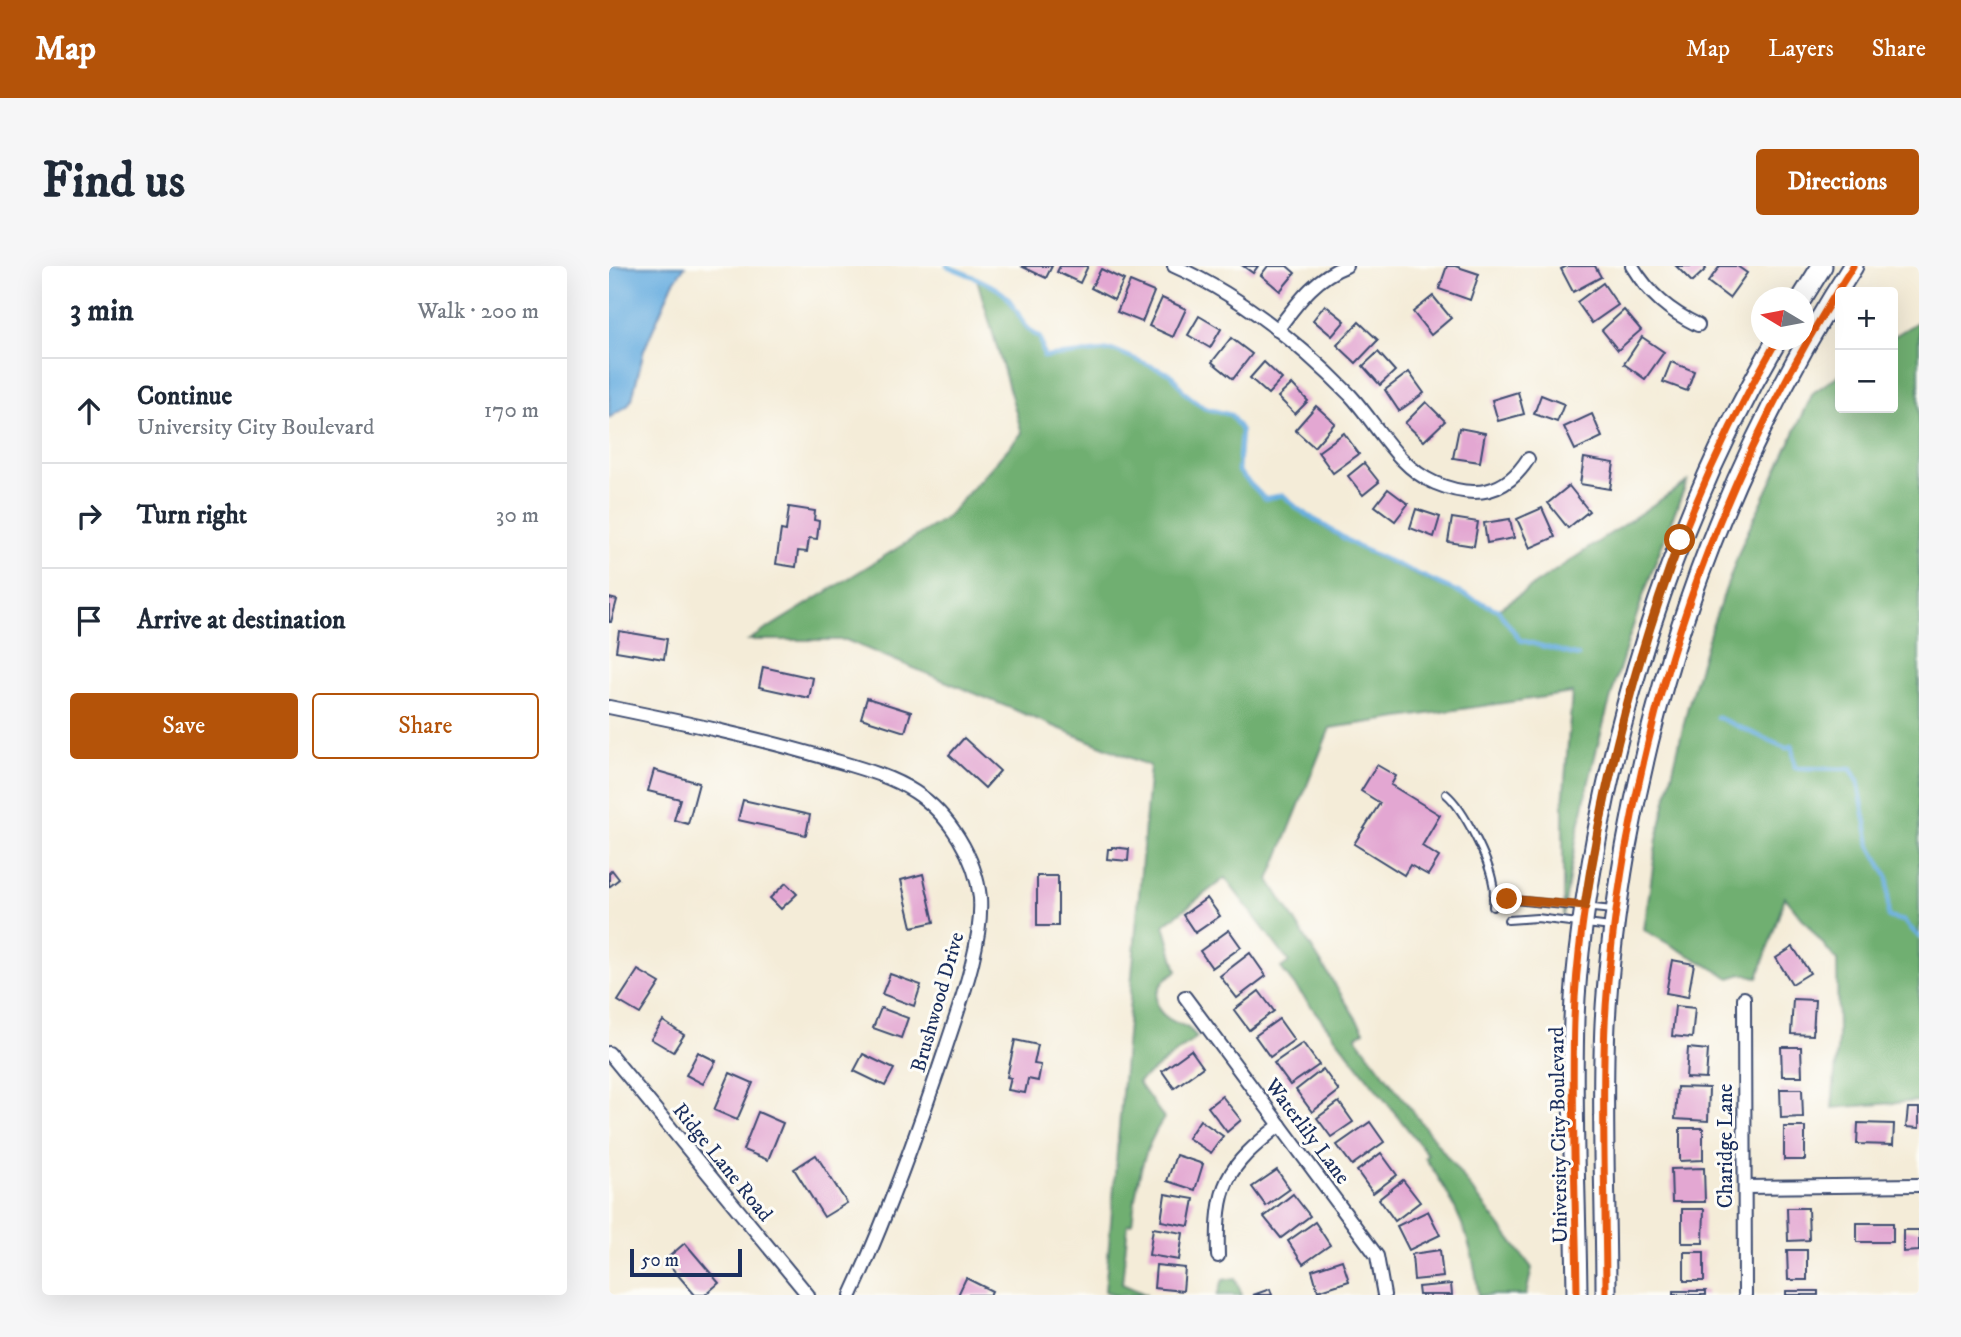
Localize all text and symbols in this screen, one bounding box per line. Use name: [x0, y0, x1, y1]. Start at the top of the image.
text: Map: [35, 29, 96, 70]
text: Map: [1686, 34, 1730, 64]
text: Layers: [1768, 34, 1834, 64]
text: Share: [1872, 34, 1926, 64]
button: Directions: [1756, 149, 1919, 215]
text: Find us: [42, 151, 185, 213]
north arrow: [1751, 287, 1814, 350]
map controls: [1835, 287, 1898, 413]
button: +: [1835, 287, 1898, 350]
text: 3 min: [70, 293, 134, 330]
text: Walk · 200 m: [418, 297, 539, 326]
button: −: [1835, 350, 1898, 413]
text: Continue: [137, 380, 232, 413]
icon: ahead: [70, 392, 108, 430]
text: 170 m: [484, 396, 539, 425]
text: University City Boulevard: [137, 413, 374, 442]
icon: right: [70, 497, 108, 535]
text: Turn right: [137, 499, 247, 532]
text: 30 m: [496, 501, 539, 530]
route start: [1664, 524, 1695, 555]
icon: arrive: [70, 602, 108, 640]
text: Arrive at destination: [137, 604, 346, 637]
button: Save: [70, 693, 298, 759]
button: Share: [312, 693, 539, 759]
route end: [1491, 883, 1522, 914]
street label: Brushwood Drive: [906, 929, 970, 1075]
street label: University City Boulevard: [1544, 1026, 1574, 1244]
street label: Waterlily Lane: [1258, 1073, 1356, 1190]
street label: Charidge Lane: [1713, 1083, 1739, 1208]
street label: Ridge Lane Road: [667, 1098, 778, 1228]
scale bar: [630, 1246, 742, 1278]
text: 50 m: [641, 1249, 679, 1272]

